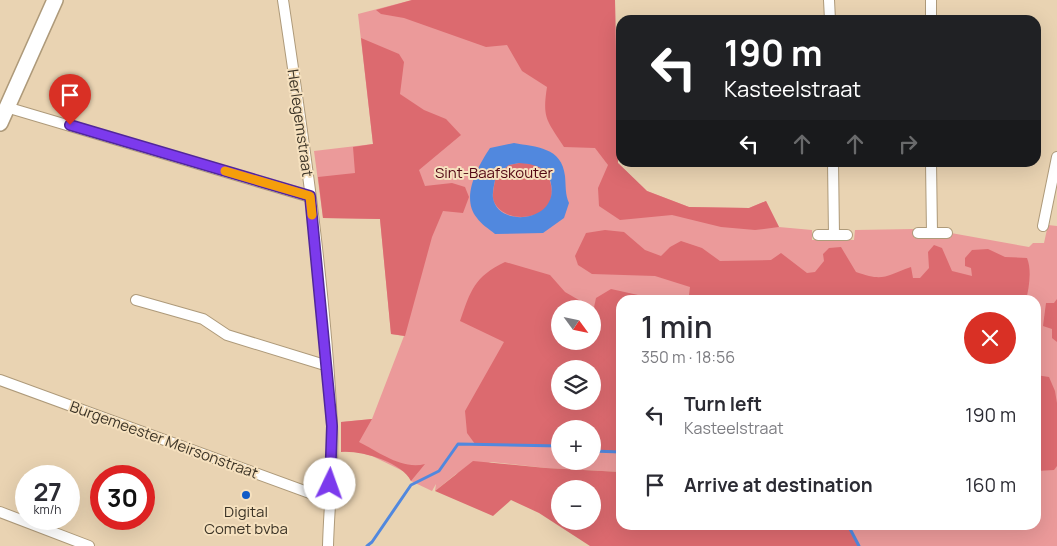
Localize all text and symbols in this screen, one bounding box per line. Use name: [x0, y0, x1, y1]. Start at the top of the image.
text: 190 m: [724, 29, 823, 77]
icon: left: [641, 35, 706, 100]
street label: Herlegemstraat: [283, 68, 318, 178]
pin: [49, 74, 91, 125]
text: Kasteelstraat: [724, 74, 861, 104]
icon: arrive: [56, 81, 84, 109]
icon: left: [735, 130, 763, 158]
icon: ahead: [788, 130, 816, 158]
icon: ahead: [841, 130, 869, 158]
icon: right: [894, 130, 922, 158]
park label: Sint-Baafskouter: [435, 162, 554, 183]
north arrow: [551, 300, 601, 350]
map controls: [551, 300, 601, 530]
text: 1 min: [641, 306, 713, 347]
button: close: [964, 312, 1016, 364]
text: 350 m · 18:56: [641, 346, 735, 368]
button: layers: [551, 360, 601, 410]
text: Turn left: [684, 391, 762, 417]
street label: Burgemeester Meirsonstraat: [67, 396, 261, 483]
icon: left: [641, 401, 669, 429]
text: 190 m: [965, 402, 1016, 428]
text: Kasteelstraat: [684, 417, 784, 439]
button: +: [551, 420, 601, 470]
position arrow: [303, 457, 355, 509]
speed limit sign: 30: [90, 465, 155, 530]
icon: arrive: [641, 471, 669, 499]
text: Arrive at destination: [684, 472, 873, 498]
text: 160 m: [965, 472, 1016, 498]
text: 27: [33, 474, 62, 509]
button: −: [551, 480, 601, 530]
marker: Digital Comet bvba: [240, 489, 252, 501]
text: km/h: [34, 501, 61, 518]
place label: Digital Comet bvba: [204, 501, 288, 539]

